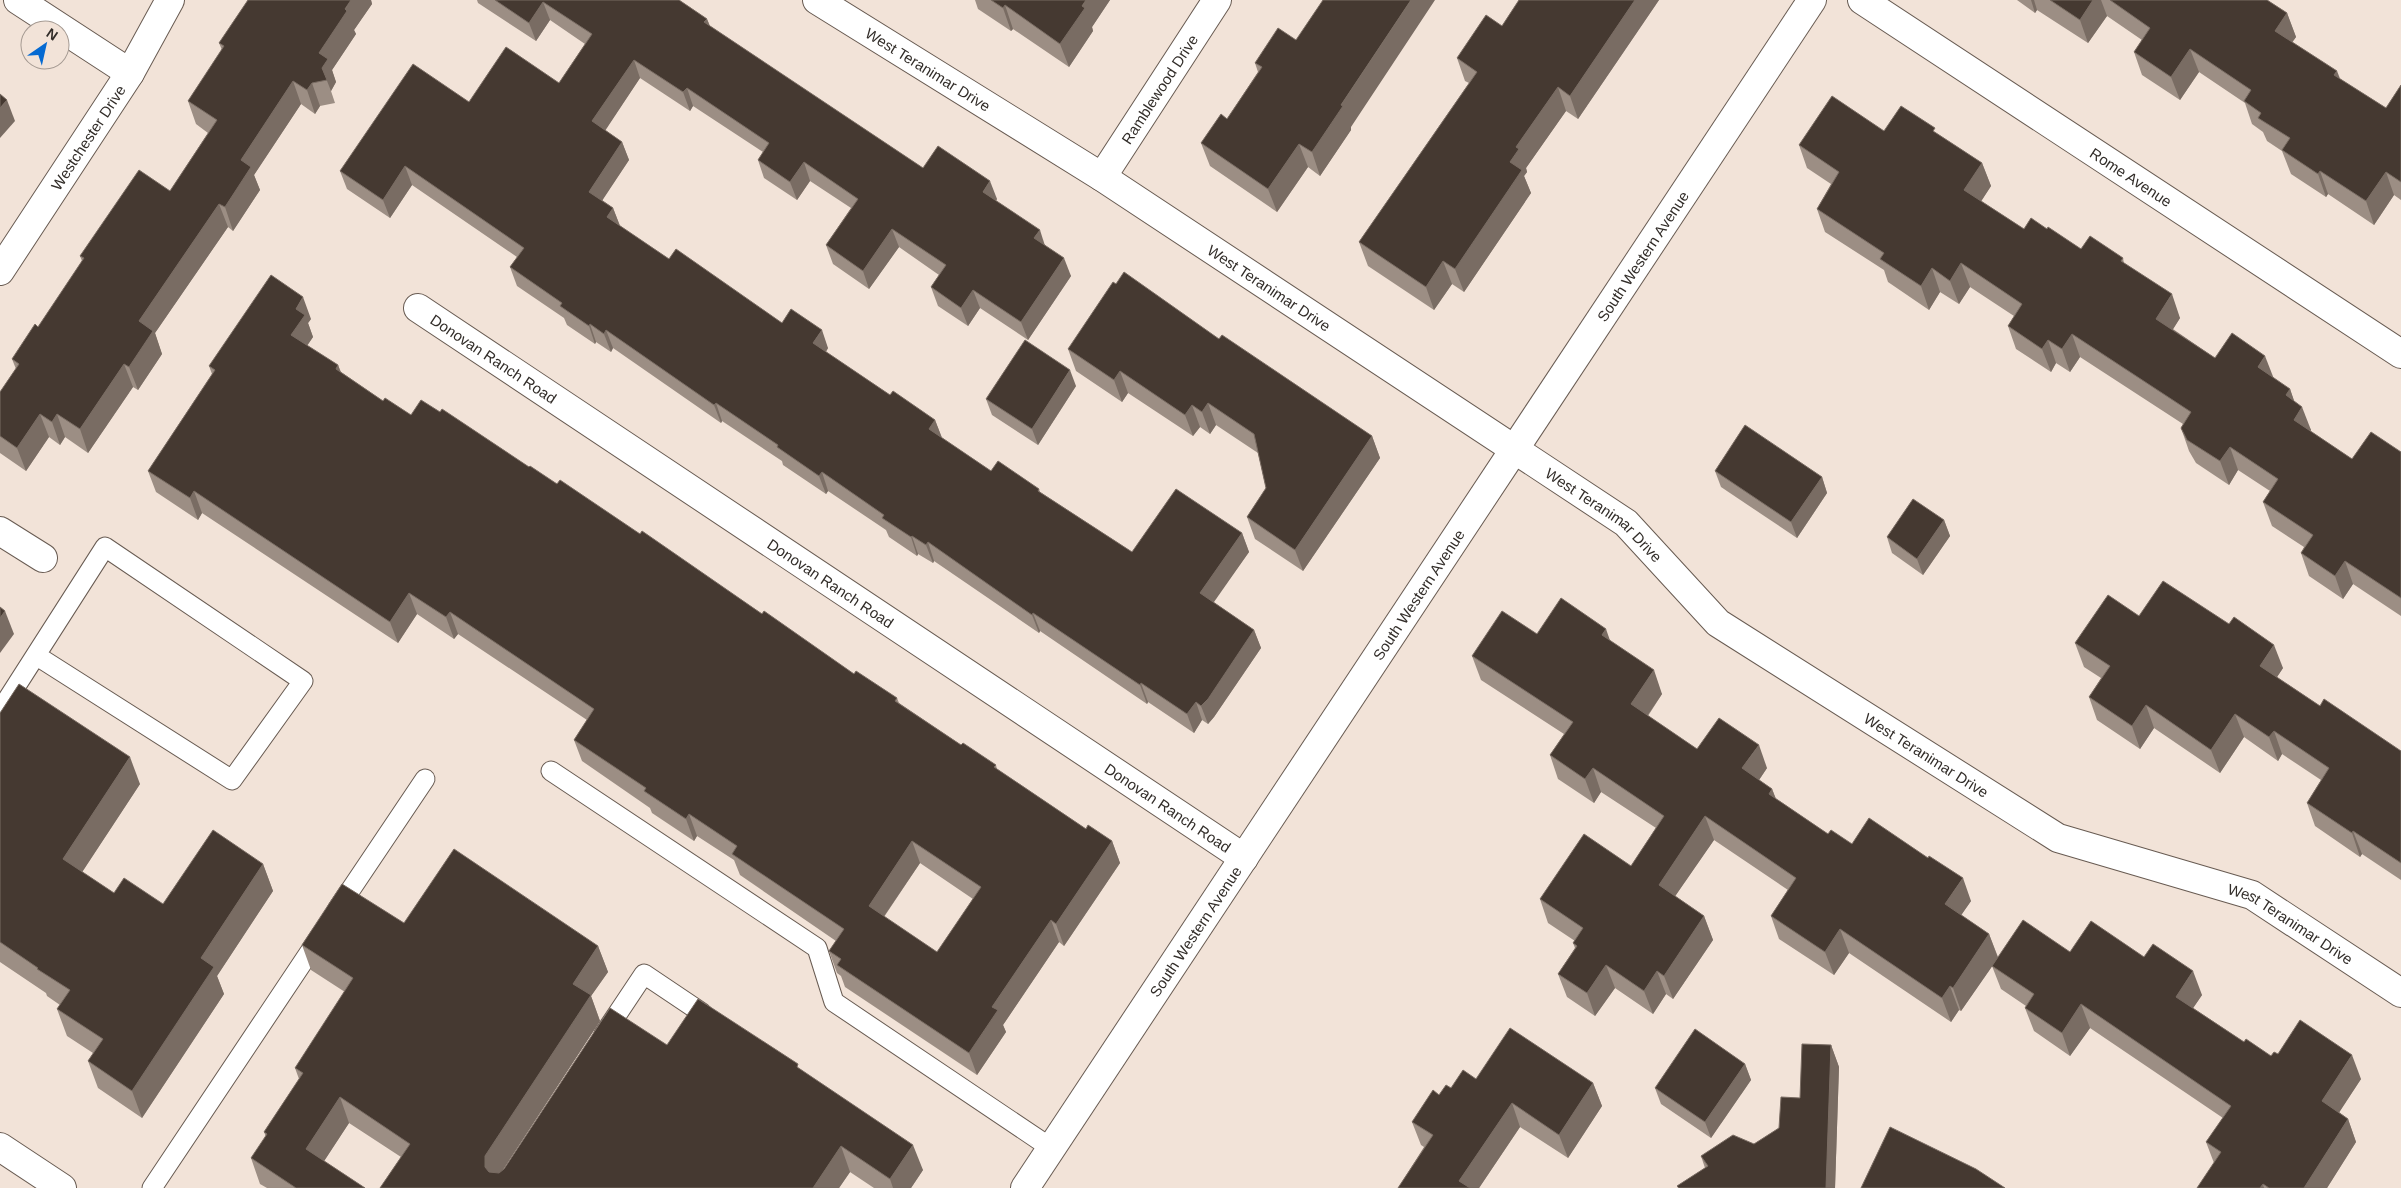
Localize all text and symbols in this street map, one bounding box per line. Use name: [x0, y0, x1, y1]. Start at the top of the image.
north arrow: [20, 20, 70, 70]
street label: West Teranimar Drive: [863, 24, 994, 114]
text: N: [44, 25, 61, 44]
street label: Ramblewood Drive: [1118, 31, 1201, 147]
street label: Westchester Drive: [47, 81, 128, 193]
street label: Rome Avenue: [2087, 144, 2175, 210]
street label: South Western Avenue: [1593, 188, 1692, 324]
street label: West Teranimar Drive: [1205, 241, 1334, 334]
street label: Donovan Ranch Road: [428, 310, 560, 406]
street label: West Teranimar Drive: [1543, 464, 1666, 565]
street label: South Western Avenue: [1369, 526, 1468, 663]
street label: Donovan Ranch Road: [765, 535, 897, 631]
street label: West Teranimar Drive: [1861, 709, 1992, 800]
street label: Donovan Ranch Road: [1102, 759, 1234, 855]
street label: South Western Avenue: [1146, 863, 1244, 1000]
street label: West Teranimar Drive: [2226, 880, 2356, 968]

